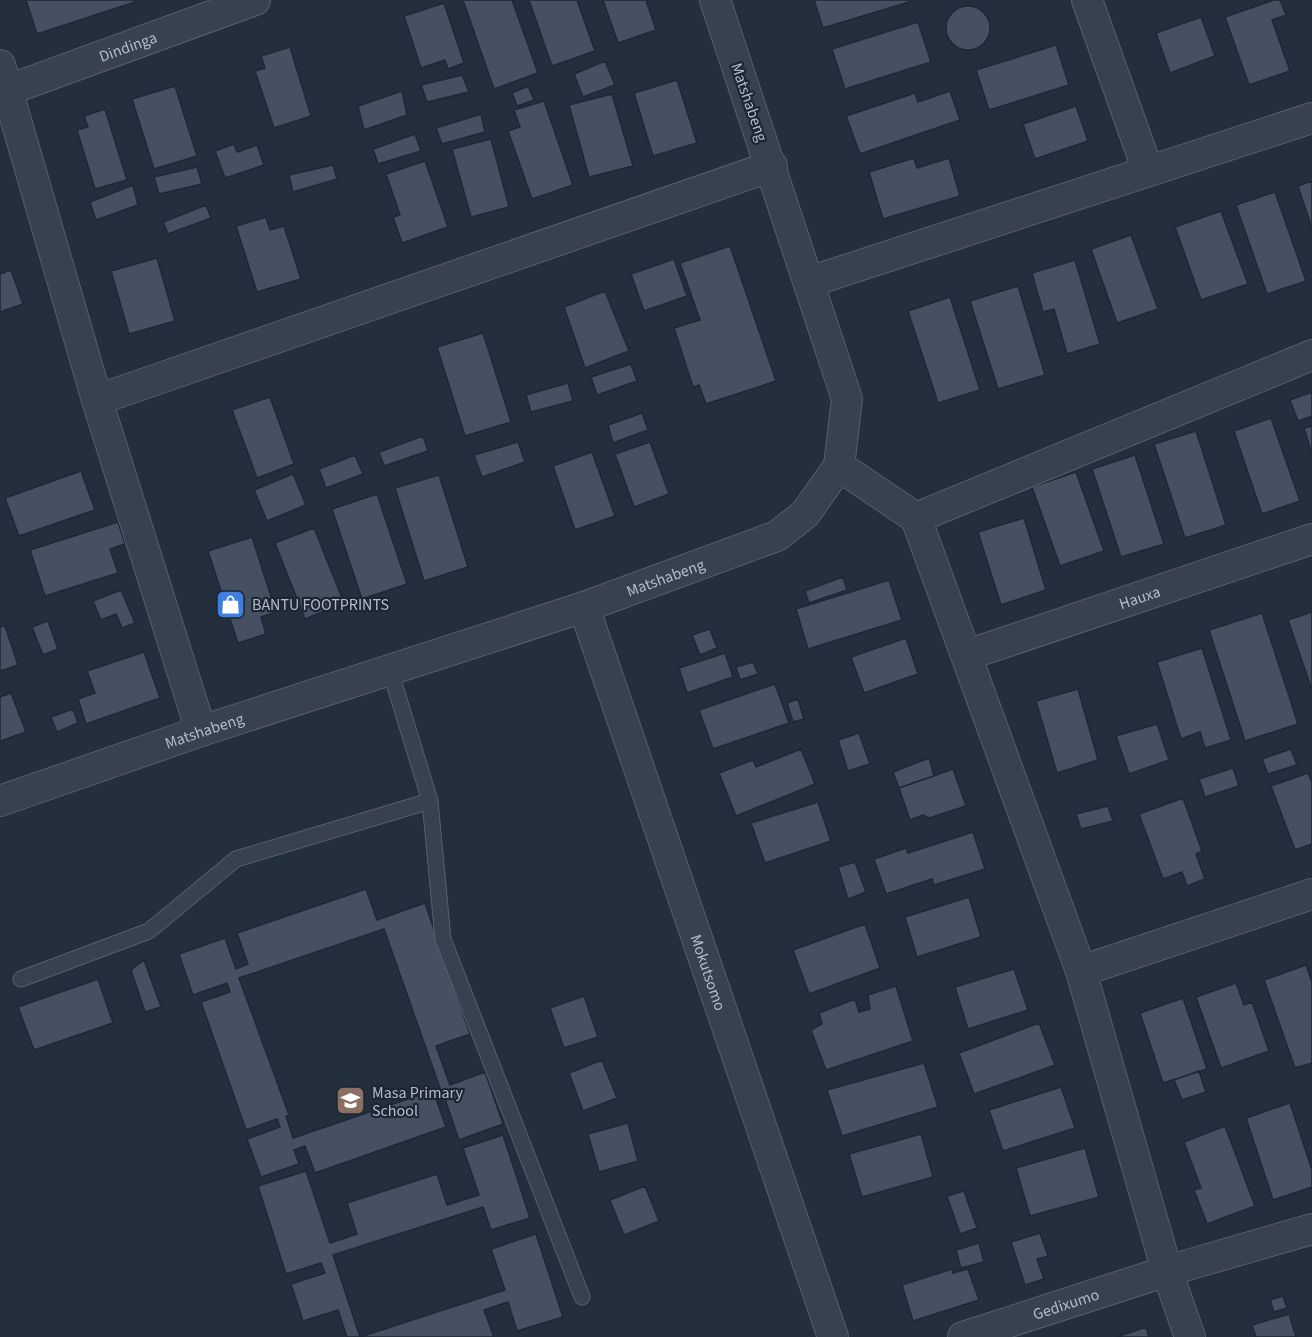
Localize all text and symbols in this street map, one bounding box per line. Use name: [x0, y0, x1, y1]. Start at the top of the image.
street label: Dindinga: [96, 27, 160, 68]
street label: Matshabeng: [725, 60, 773, 145]
street label: Matshabeng: [623, 554, 708, 603]
street label: Hauxa: [1116, 581, 1163, 615]
shop icon: BANTU FOOTPRINTS: [215, 588, 247, 620]
place label: BANTU FOOTPRINTS: [252, 594, 389, 616]
street label: Matshabeng: [162, 708, 247, 755]
street label: Mokutsomo: [684, 932, 731, 1014]
place label: Masa Primary School: [372, 1082, 463, 1122]
school or university icon: Masa Primary School: [335, 1085, 367, 1117]
street label: Gedixumo: [1030, 1284, 1102, 1326]

